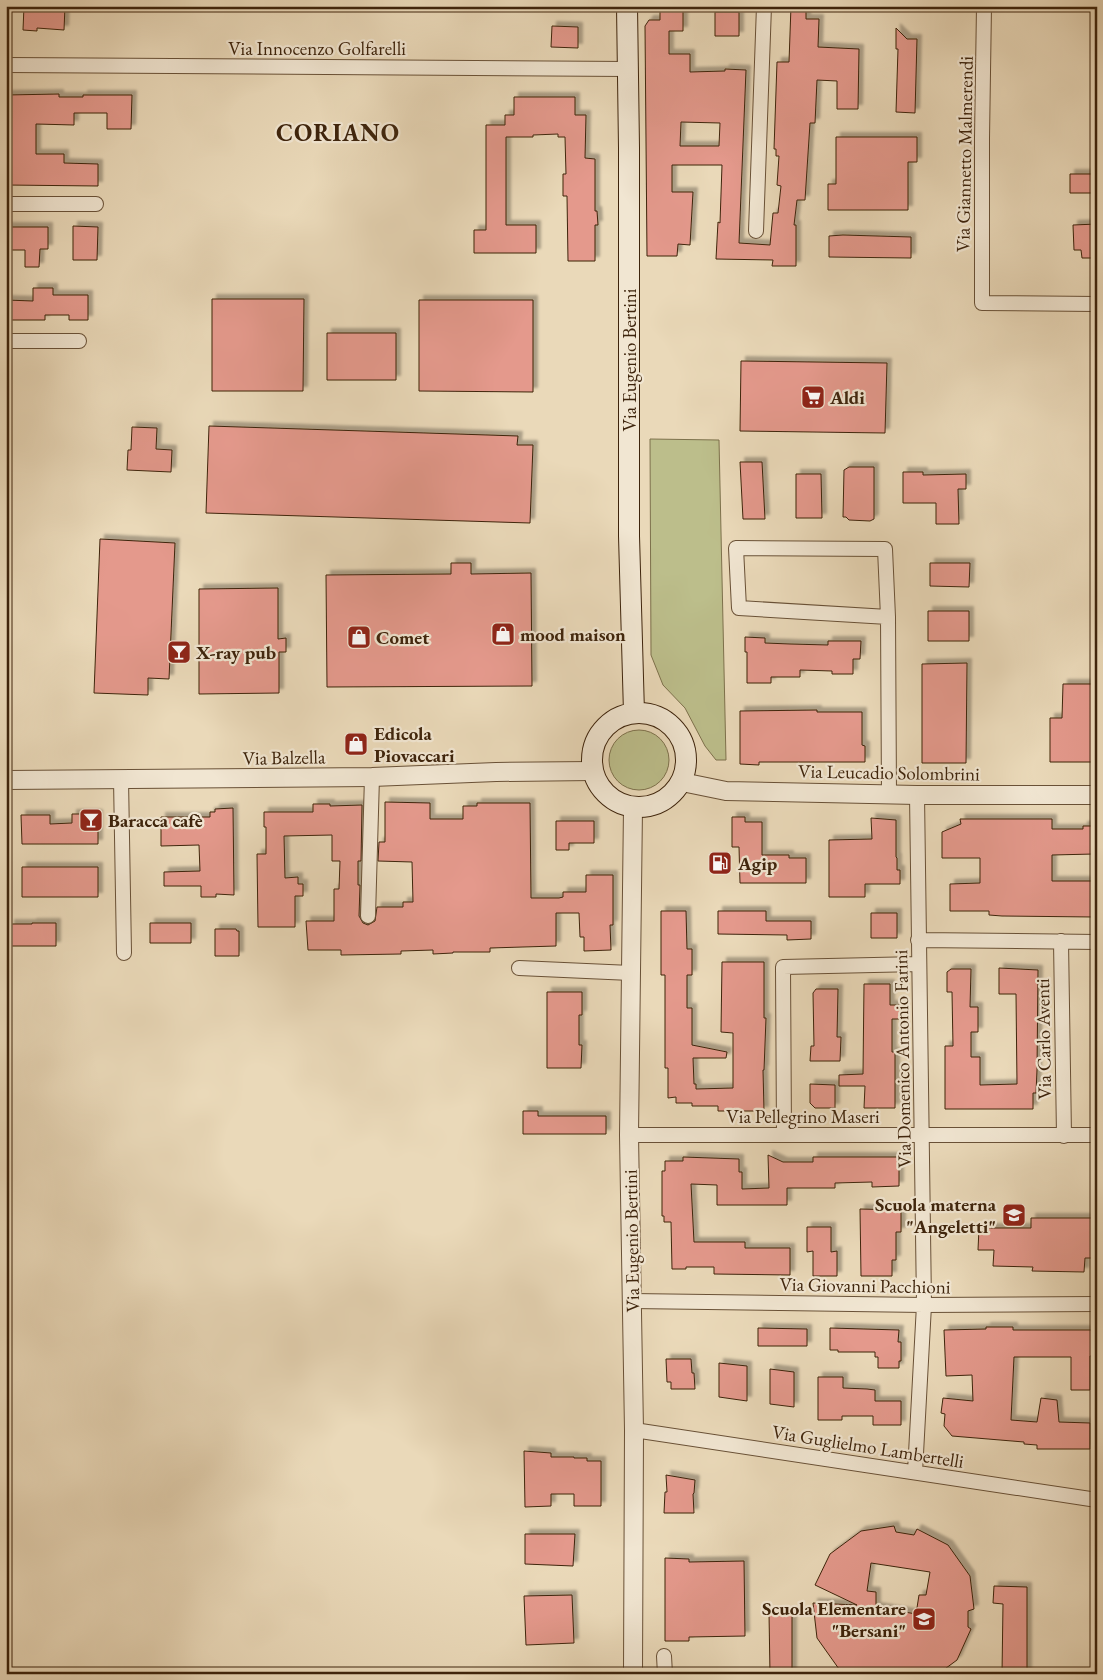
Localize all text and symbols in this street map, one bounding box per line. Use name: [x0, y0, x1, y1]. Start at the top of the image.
street label: Via Innocenzo Golfarelli: [228, 36, 406, 61]
street label: Via Giannetto Malmerendi: [950, 55, 979, 252]
district label: CORIANO: [276, 117, 400, 148]
street label: Via Eugenio Bertini: [617, 288, 642, 431]
supermarket icon: Aldi: [800, 384, 826, 410]
place label: Aldi: [829, 385, 865, 410]
shop icon: mood maison: [490, 621, 516, 647]
place label: mood maison: [520, 622, 626, 647]
shop icon: Comet: [346, 624, 372, 650]
place label: Comet: [376, 625, 429, 650]
bar icon: X-ray pub: [166, 639, 192, 665]
place label: X-ray pub: [195, 640, 276, 665]
place label: Edicola Piovaccari: [374, 721, 455, 768]
shop icon: Edicola Piovaccari: [343, 731, 369, 757]
street label: Via Balzella: [242, 744, 326, 771]
street label: Via Leucadio Solombrini: [798, 758, 980, 787]
bar icon: Baracca cafè: [78, 807, 104, 833]
place label: Baracca cafè: [108, 808, 203, 833]
fuel station icon: Agip: [707, 850, 733, 876]
place label: Agip: [737, 851, 778, 876]
street label: Via Domenico Antonio Farini: [888, 949, 917, 1168]
street label: Via Carlo Aventi: [1030, 978, 1057, 1100]
street label: Via Pellegrino Maseri: [726, 1104, 880, 1129]
street label: Via Eugenio Bertini: [618, 1169, 645, 1313]
place label: Scuola materna "Angeletti": [875, 1192, 997, 1239]
school or university icon: Scuola materna "Angeletti": [1001, 1202, 1027, 1228]
street label: Via Giovanni Pacchioni: [779, 1272, 951, 1299]
street label: Via Guglielmo Lambertelli: [770, 1419, 966, 1474]
place label: Scuola Elementare "Bersani": [762, 1596, 906, 1643]
school or university icon: Scuola Elementare "Bersani": [911, 1606, 937, 1632]

